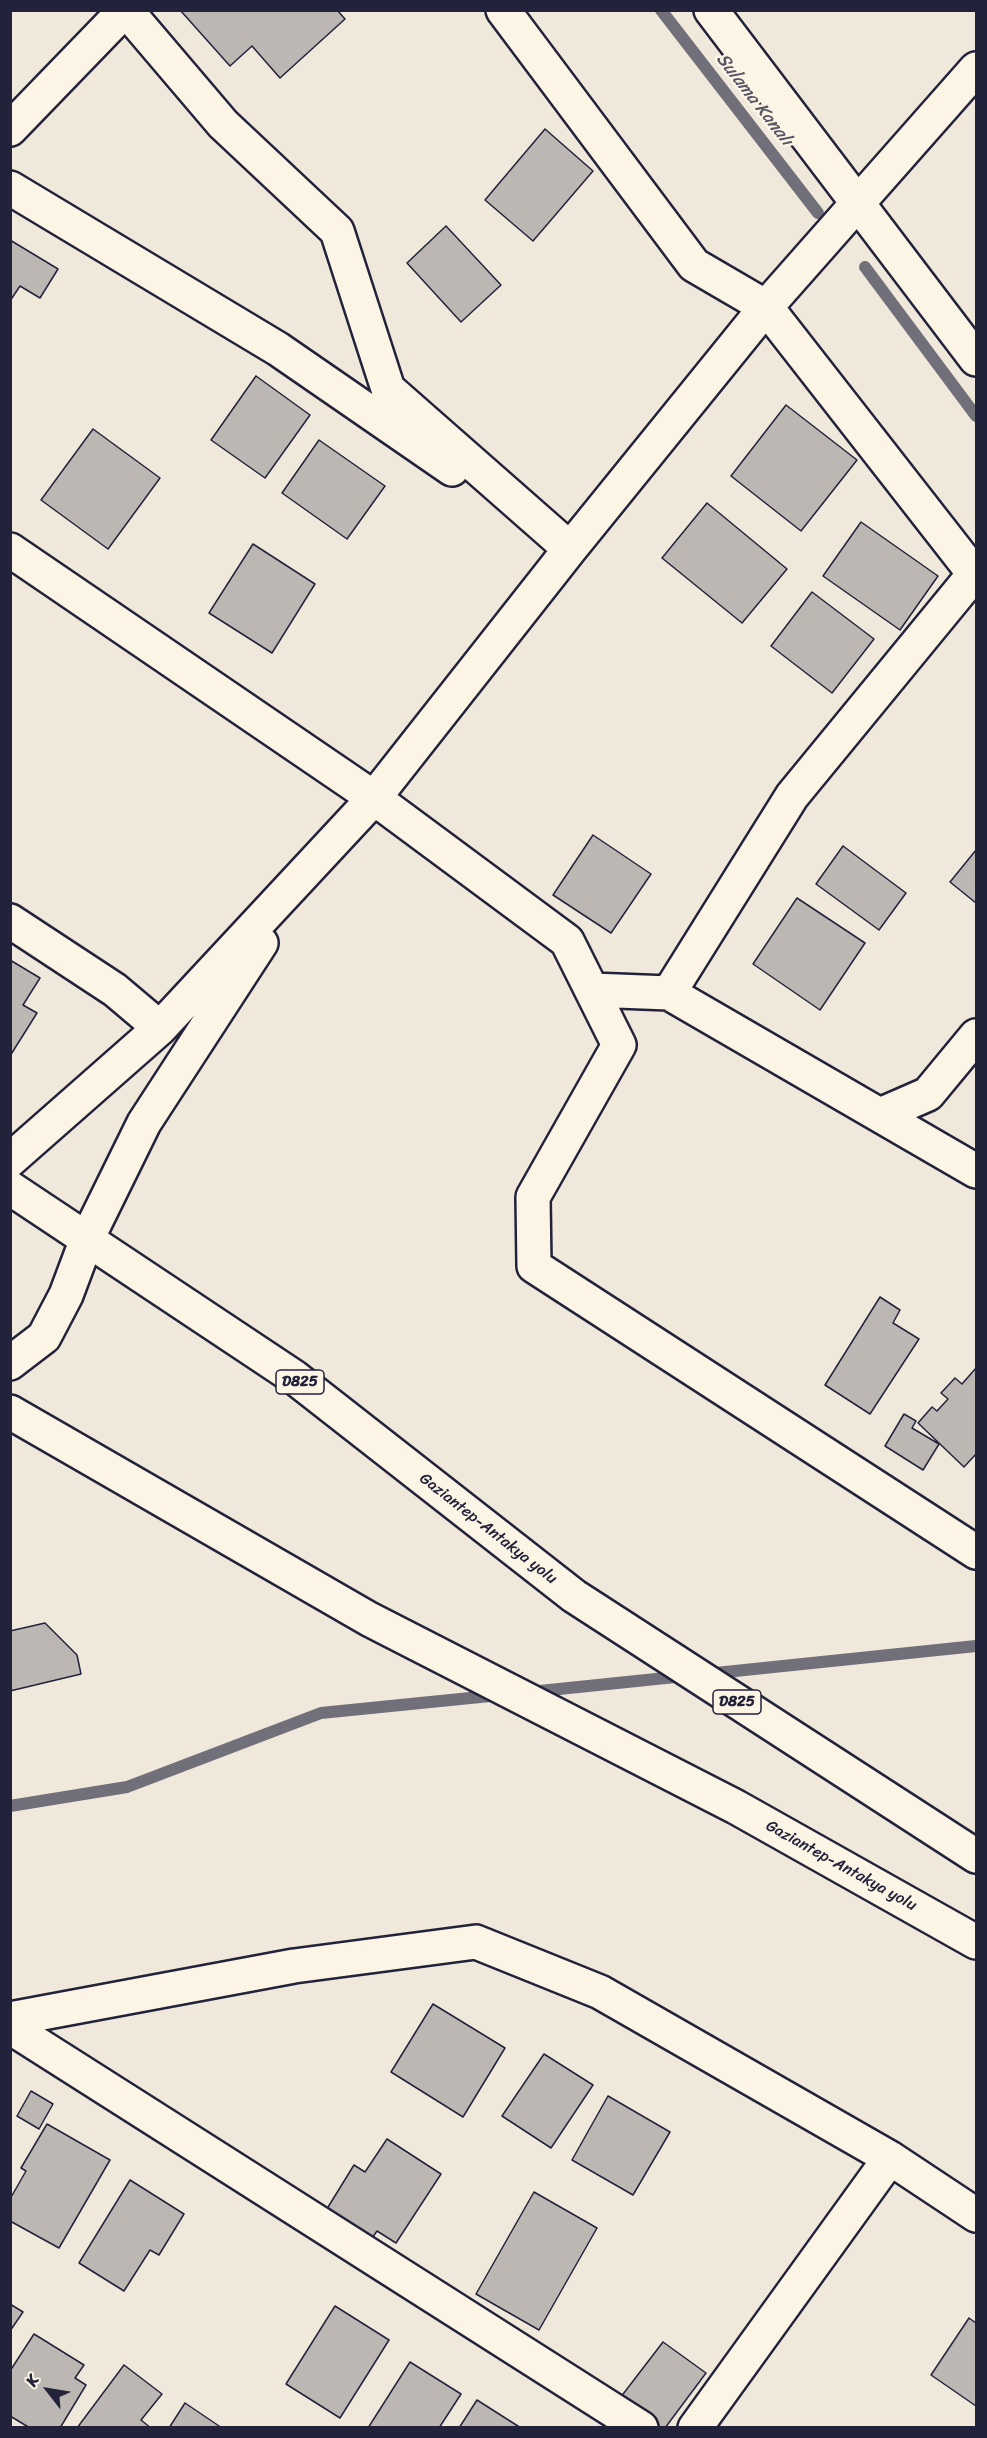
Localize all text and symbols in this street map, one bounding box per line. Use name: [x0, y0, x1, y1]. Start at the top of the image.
water label: Sulama Kanalı: [711, 49, 797, 151]
road number: D825: [276, 1370, 324, 1394]
street label: Gaziantep-Antakya yolu: [415, 1469, 561, 1589]
road number: D825: [713, 1690, 761, 1714]
street label: Gaziantep-Antakya yolu: [762, 1817, 920, 1915]
north arrow: [18, 2360, 78, 2420]
text: K: [17, 2369, 47, 2392]

